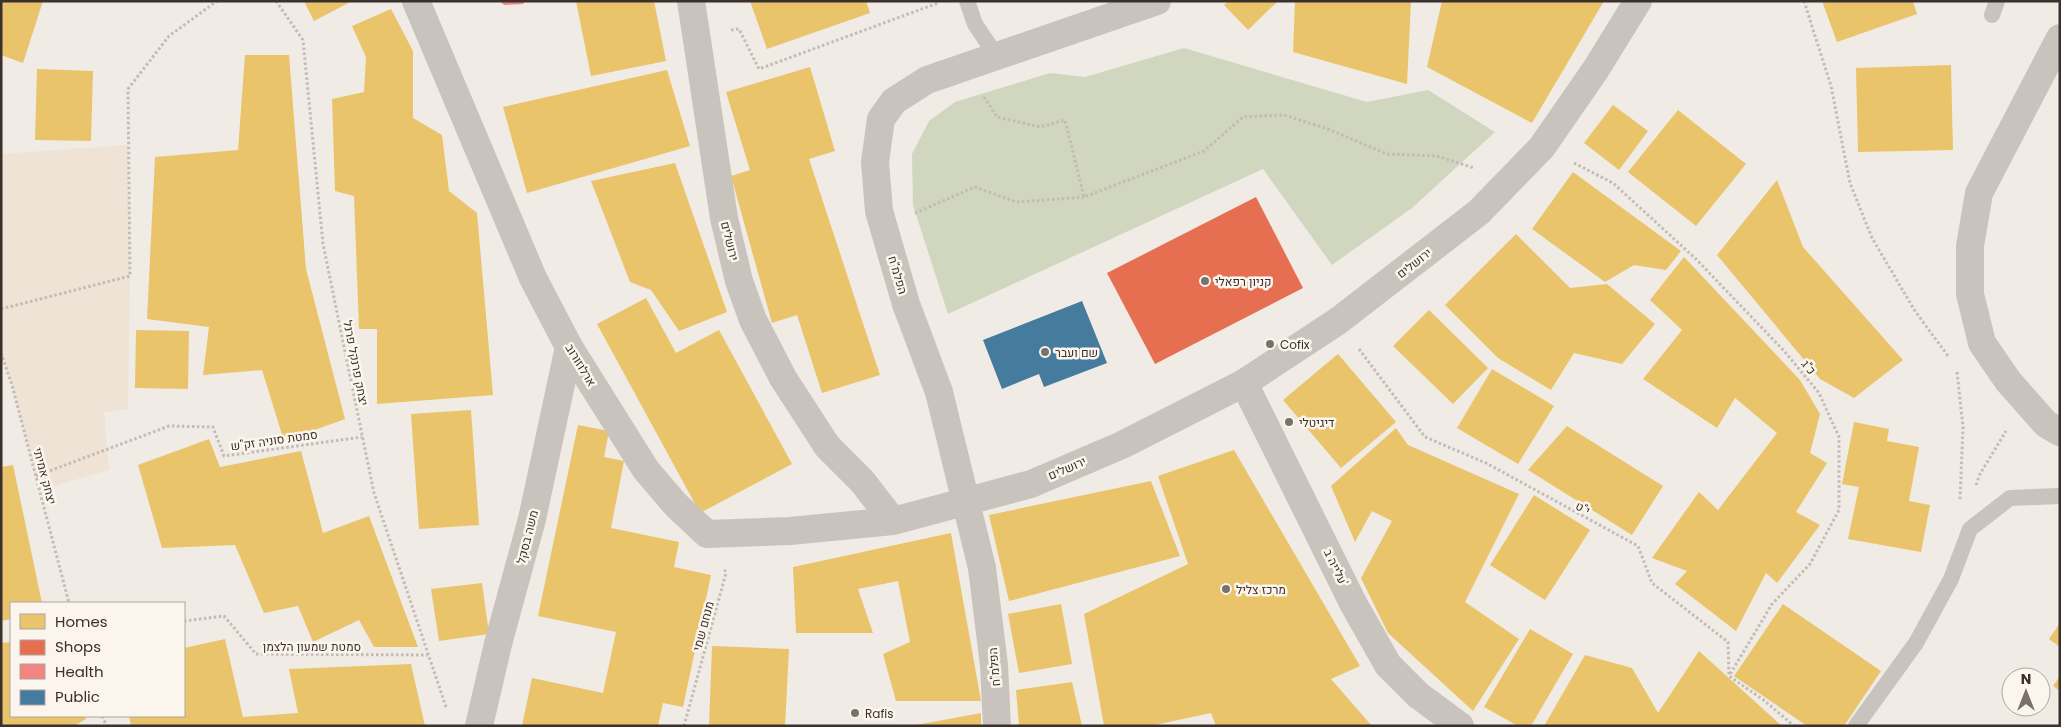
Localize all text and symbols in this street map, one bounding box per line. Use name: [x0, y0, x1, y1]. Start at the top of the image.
street label: ירושלים: [717, 220, 743, 262]
street label: ירושלים: [1393, 244, 1435, 282]
street label: הפלמ"ח: [884, 254, 912, 296]
place label: קניון רפאלי: [1215, 273, 1272, 290]
marker: קניון רפאלי: [1199, 275, 1211, 287]
street label: יצחק פרנקל פרנל: [339, 319, 373, 407]
place label: Cofix: [1280, 336, 1310, 353]
marker: Cofix: [1264, 338, 1276, 350]
street label: ארלוזורוב: [562, 341, 600, 390]
place label: שם ועבר: [1055, 344, 1098, 361]
marker: שם ועבר: [1039, 346, 1051, 358]
street label: כ"ג: [1798, 356, 1820, 378]
place label: דיגיטלי: [1299, 414, 1334, 431]
marker: דיגיטלי: [1283, 416, 1295, 428]
street label: סמטת סוניה זק"ש: [229, 425, 319, 455]
street label: יצחק אמיתי: [29, 446, 61, 506]
street label: ירושלים: [1045, 452, 1089, 484]
street label: י"ט: [1573, 497, 1593, 519]
street label: משה בסקל: [512, 508, 542, 566]
street label: עלייה ב': [1320, 546, 1352, 588]
place label: מרכז צליל: [1236, 581, 1286, 598]
marker: מרכז צליל: [1220, 583, 1232, 595]
street label: מנחם שמי: [688, 599, 718, 653]
legend: [10, 602, 185, 717]
text: Homes: [55, 611, 108, 632]
text: Shops: [55, 636, 101, 657]
street label: סמטת שמעון הלצמן: [263, 638, 361, 655]
street label: הפלמ"ח: [984, 647, 1004, 687]
text: Health: [55, 661, 104, 682]
north arrow: [2001, 667, 2051, 717]
text: N: [2021, 669, 2031, 689]
text: Public: [55, 686, 100, 707]
place label: Rafis: [865, 705, 894, 722]
marker: Rafis: [849, 707, 861, 719]

